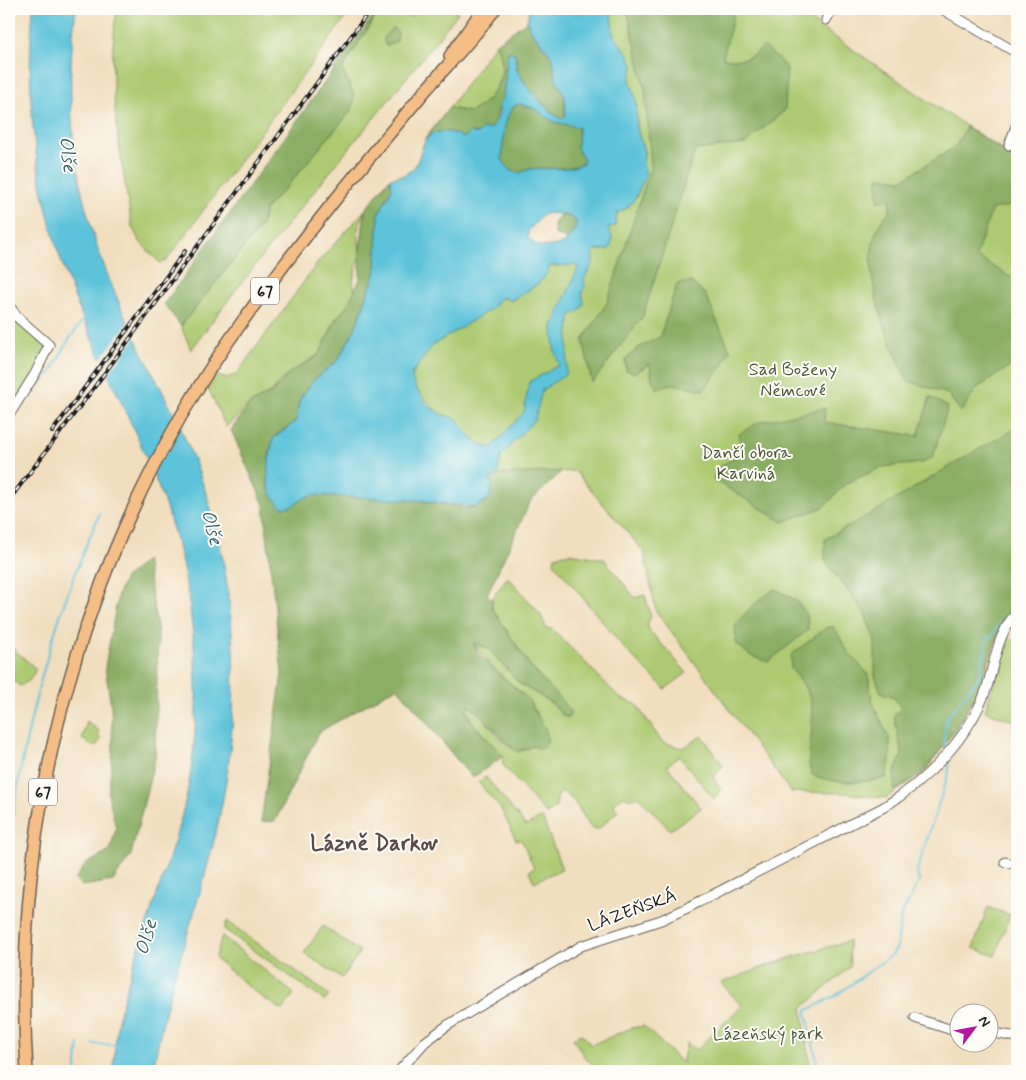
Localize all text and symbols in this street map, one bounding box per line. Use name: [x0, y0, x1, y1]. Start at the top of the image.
water label: Olše: [53, 135, 82, 174]
road number: 67: [251, 278, 279, 304]
park label: Sad Boženy Němcové: [749, 358, 837, 403]
park label: Dančí obora Karviná: [701, 441, 791, 486]
water label: Olše: [195, 507, 228, 548]
road number: 67: [29, 779, 57, 806]
district label: Lázně Darkov: [310, 830, 439, 858]
street label: LÁZEŇSKÁ: [585, 884, 680, 938]
water label: Olše: [130, 916, 164, 958]
north arrow: [948, 1002, 998, 1052]
text: N: [974, 1013, 994, 1030]
park label: Lázeňský park: [713, 1022, 823, 1046]

